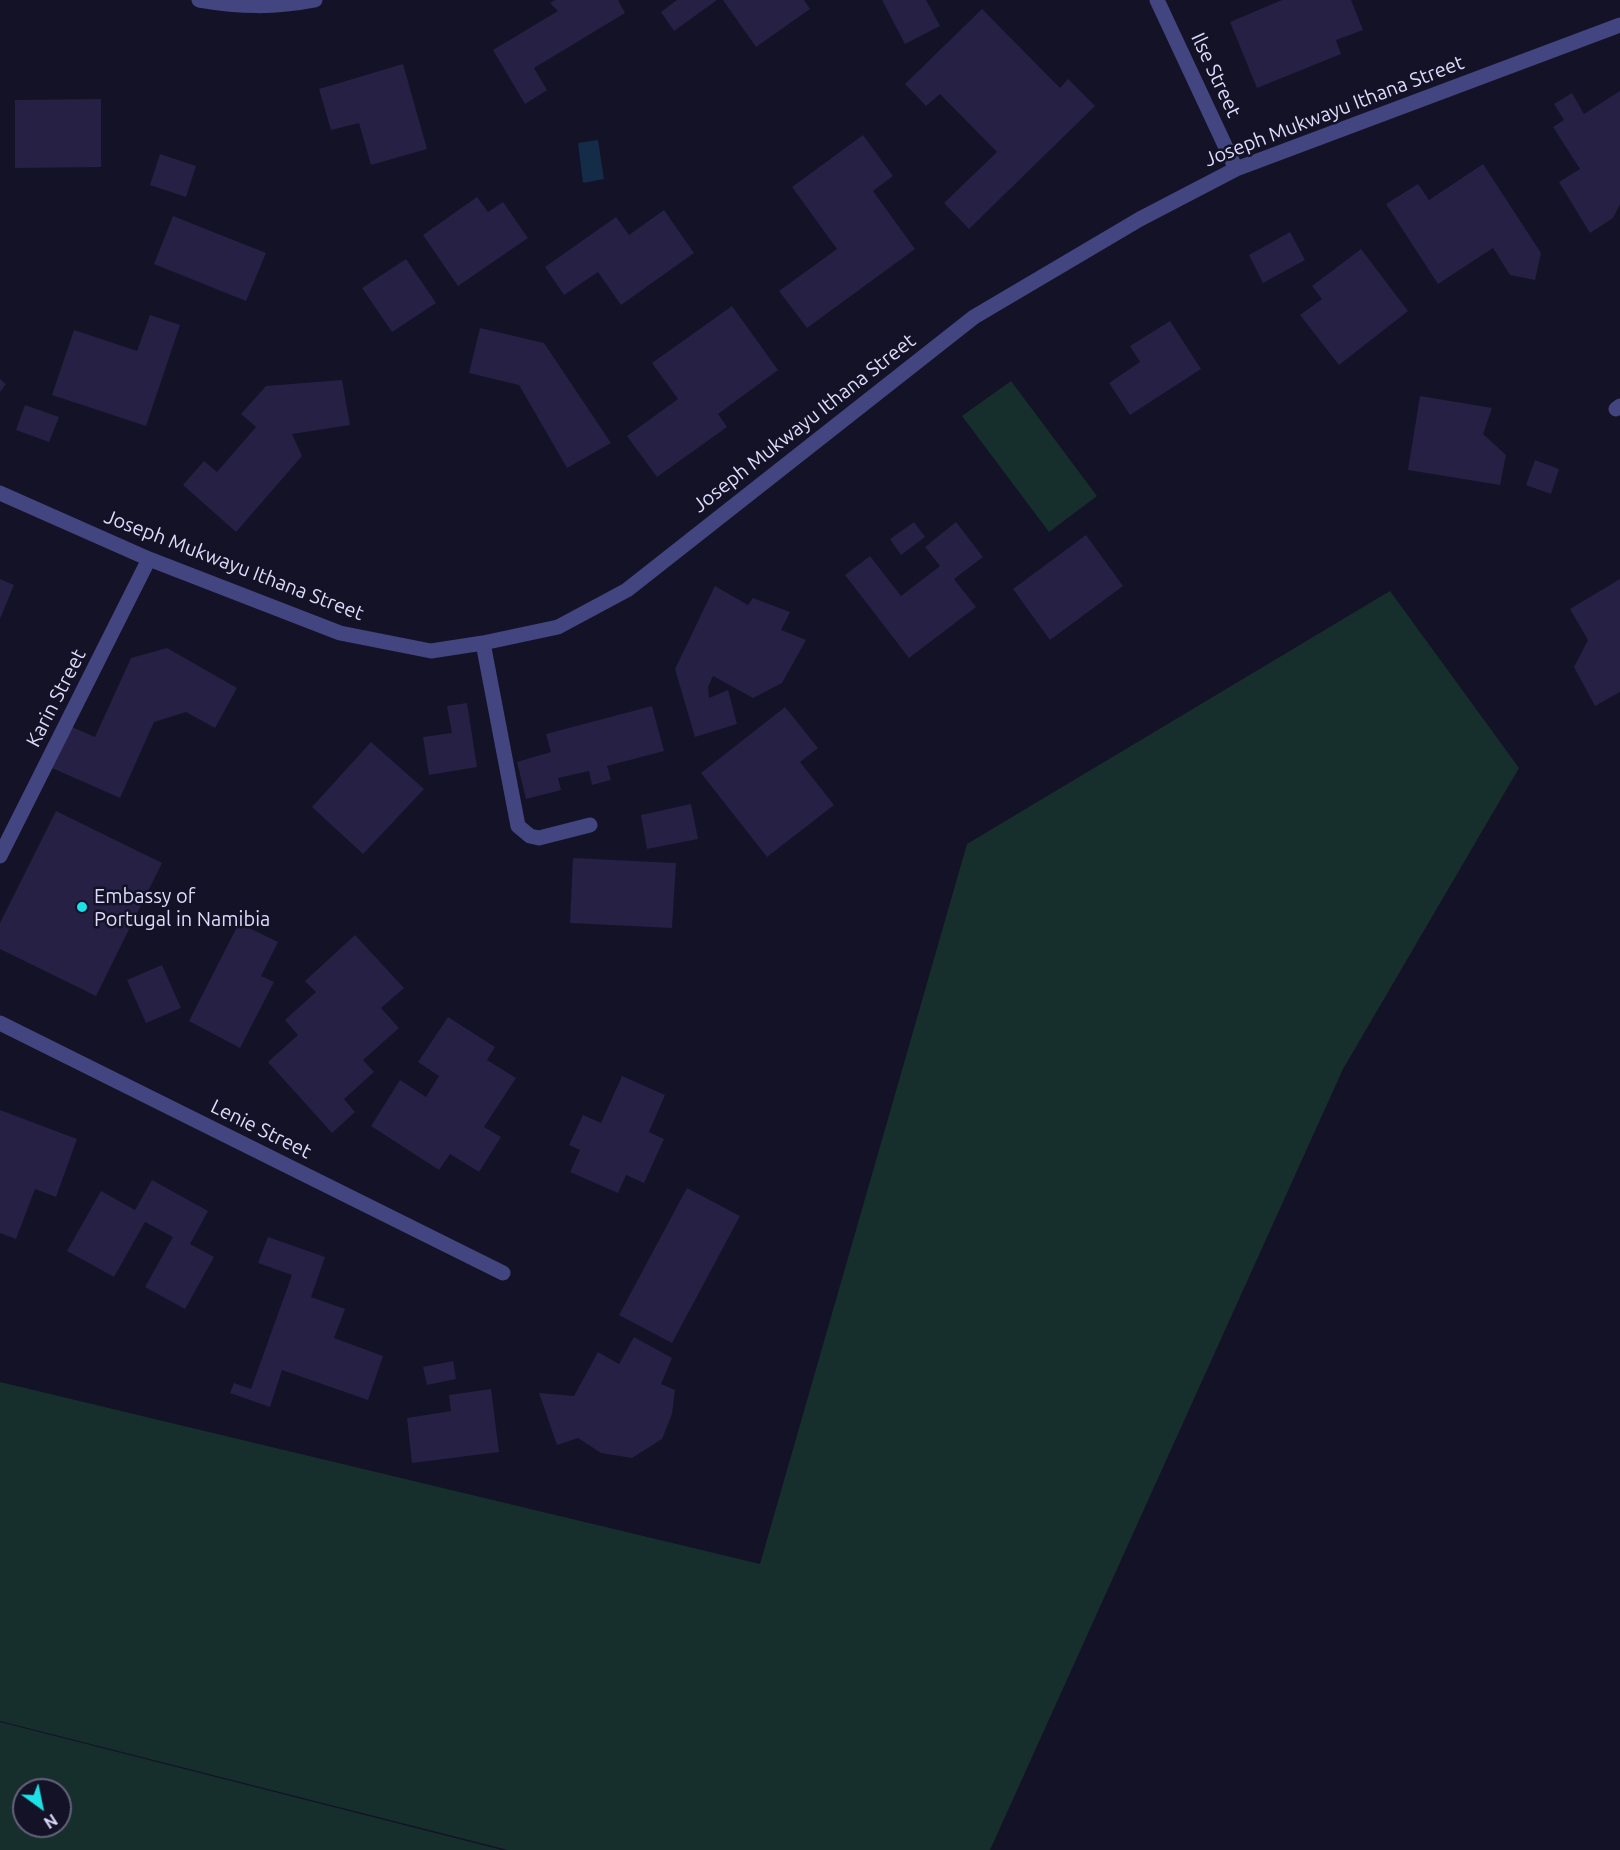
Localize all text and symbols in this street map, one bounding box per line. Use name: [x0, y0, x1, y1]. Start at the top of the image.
street label: Ilse Street: [1186, 29, 1246, 121]
street label: Joseph Mukwayu Ithana Street: [1201, 50, 1467, 172]
street label: Joseph Mukwayu Ithana Street: [688, 329, 920, 517]
street label: Joseph Mukwayu Ithana Street: [101, 504, 367, 626]
street label: Karin Street: [21, 645, 91, 751]
place label: Embassy of Portugal in Namibia: [94, 884, 270, 931]
marker: Embassy of Portugal in Namibia: [75, 900, 89, 914]
street label: Lenie Street: [207, 1094, 315, 1164]
north arrow: [12, 1778, 72, 1838]
text: N: [41, 1811, 61, 1832]

